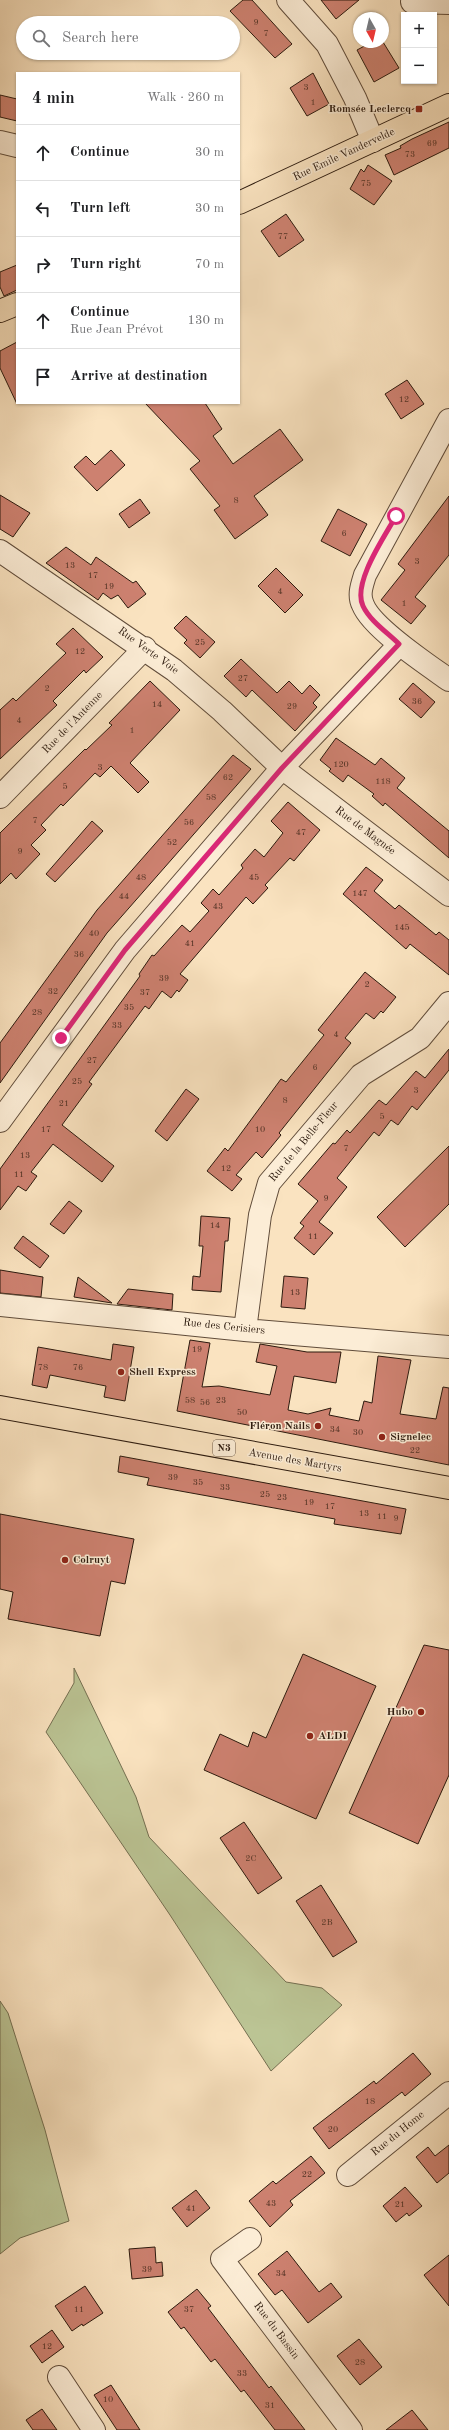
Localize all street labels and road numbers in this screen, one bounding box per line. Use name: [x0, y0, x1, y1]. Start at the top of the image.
street label: Rue Emile Vandervelde: [291, 127, 397, 183]
street label: Rue Verte Voie: [116, 625, 180, 677]
street label: Rue de l'Antenne: [41, 690, 105, 756]
street label: Rue de Magnée: [333, 805, 397, 857]
street label: Rue de la Belle-Fleur: [267, 1099, 341, 1184]
street label: Rue des Cerisiers: [182, 1317, 266, 1337]
road number: N3: [213, 1440, 235, 1456]
street label: Avenue des Martyrs: [247, 1447, 343, 1475]
street label: Rue du Home: [369, 2109, 427, 2159]
street label: Rue du Bassin: [251, 2301, 301, 2362]

